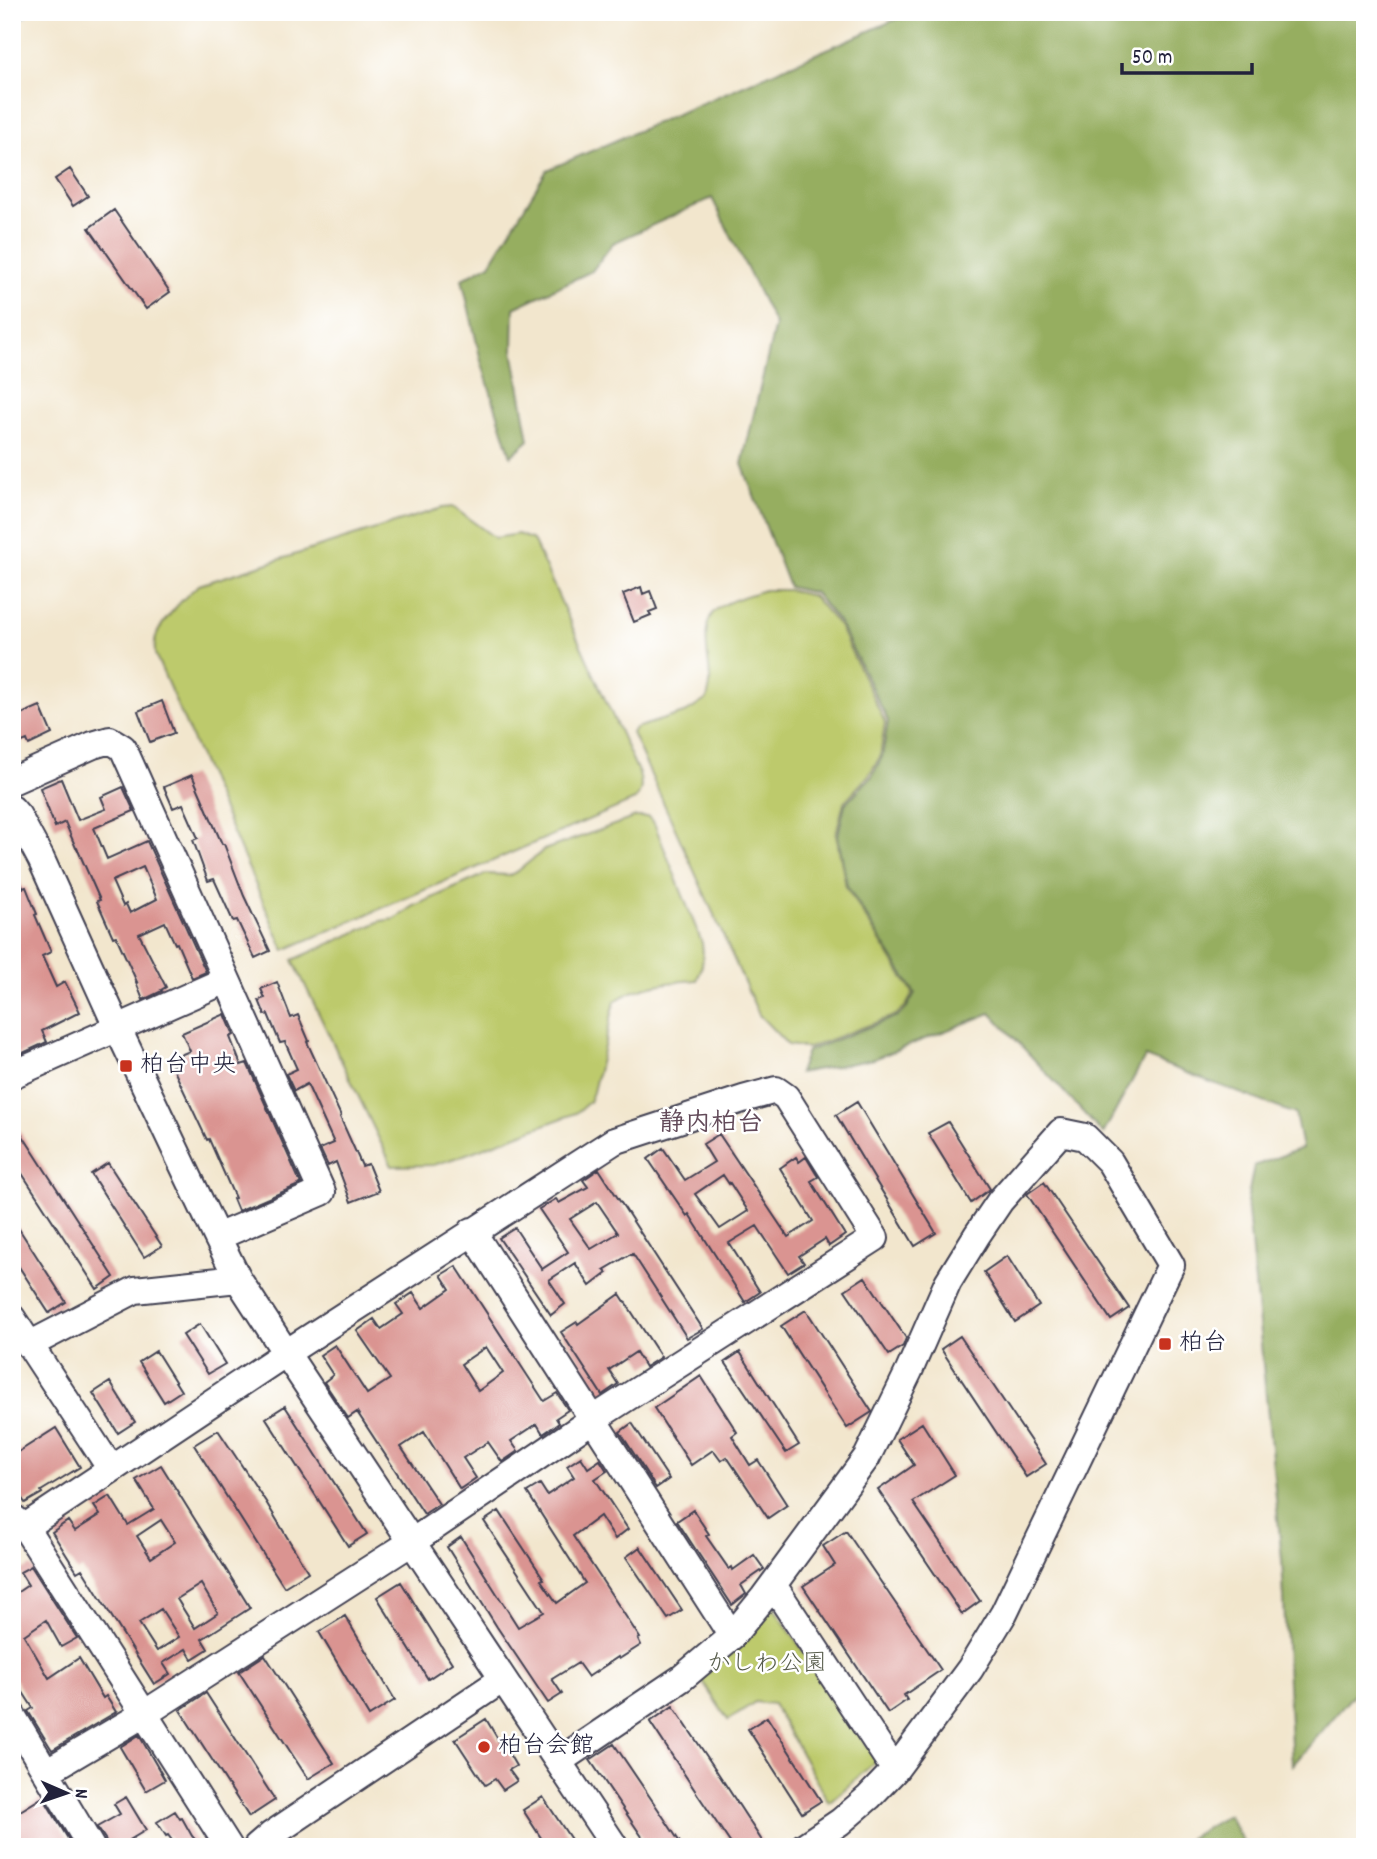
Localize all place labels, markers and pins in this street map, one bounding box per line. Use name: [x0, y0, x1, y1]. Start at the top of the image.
place label: 柏台中央: [140, 1049, 236, 1083]
marker: 柏台中央: [118, 1058, 134, 1074]
place label: 柏台: [1179, 1327, 1227, 1361]
marker: 柏台: [1157, 1336, 1173, 1352]
place label: 柏台会館: [498, 1730, 594, 1764]
marker: 柏台会館: [476, 1739, 492, 1755]

